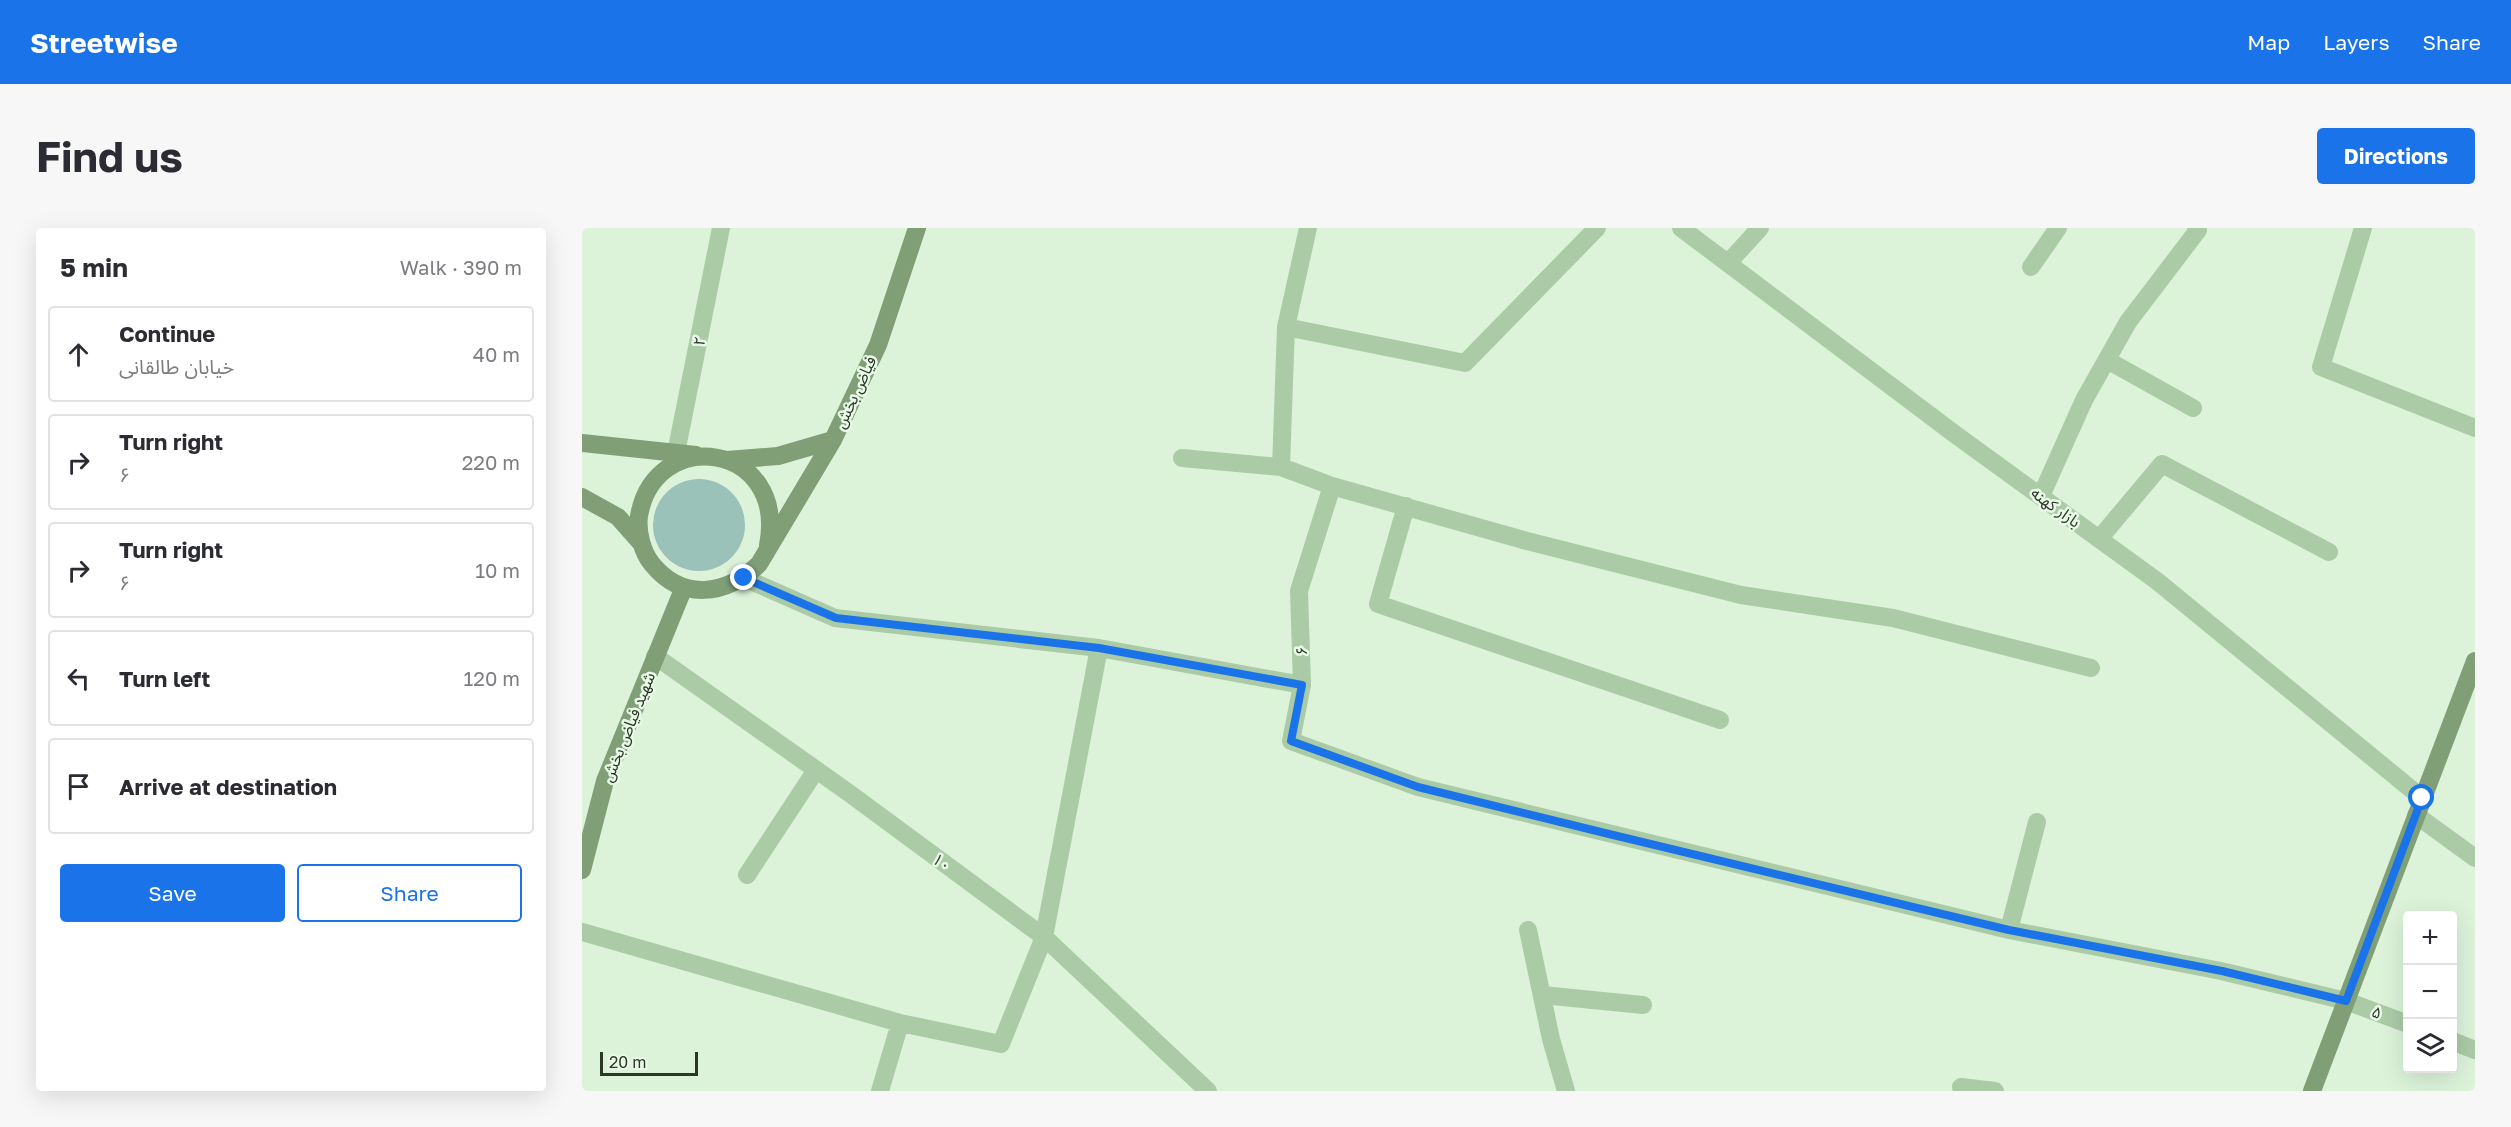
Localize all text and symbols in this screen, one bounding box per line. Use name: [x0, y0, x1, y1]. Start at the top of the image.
text: Streetwise: [30, 26, 178, 59]
text: Map: [2247, 29, 2290, 55]
text: Layers: [2323, 29, 2390, 55]
text: Share: [2423, 29, 2481, 55]
button: Directions: [2317, 128, 2475, 184]
text: Find us: [36, 131, 183, 181]
text: 5 min: [60, 252, 128, 283]
text: Walk · 390 m: [400, 255, 522, 279]
text: Continue: [119, 320, 215, 347]
street label: ۲: [688, 335, 710, 347]
icon: ahead: [62, 338, 95, 371]
text: 40 m: [473, 342, 520, 366]
street label: فیاض بخش: [830, 353, 880, 431]
text: خیابان طالقانی: [119, 354, 234, 378]
text: Turn right: [119, 428, 223, 455]
icon: right: [62, 446, 95, 479]
text: 220 m: [462, 450, 520, 474]
text: ۶: [119, 462, 130, 486]
street label: بازار کهنه: [2027, 482, 2085, 532]
text: Turn right: [119, 536, 223, 563]
icon: right: [62, 554, 95, 587]
text: 10 m: [475, 558, 520, 582]
route end: [730, 564, 756, 590]
text: ۶: [119, 570, 130, 594]
street label: ۶: [1291, 646, 1311, 656]
icon: left: [62, 662, 95, 695]
text: Turn left: [119, 665, 210, 692]
text: 120 m: [464, 666, 520, 690]
street label: شهید فیاض بخش: [597, 669, 659, 785]
icon: arrive: [62, 770, 95, 803]
text: Arrive at destination: [119, 773, 337, 800]
route start: [2408, 784, 2434, 810]
street label: ۱۰: [929, 849, 955, 875]
button: Save: [60, 864, 285, 922]
button: Share: [297, 864, 522, 922]
map controls: [2403, 911, 2457, 1073]
button: +: [2403, 911, 2457, 965]
button: −: [2403, 965, 2457, 1019]
street label: ۵: [2369, 1001, 2385, 1023]
button: layers: [2403, 1019, 2457, 1073]
scale bar: [600, 1049, 698, 1076]
text: 20 m: [609, 1052, 646, 1072]

